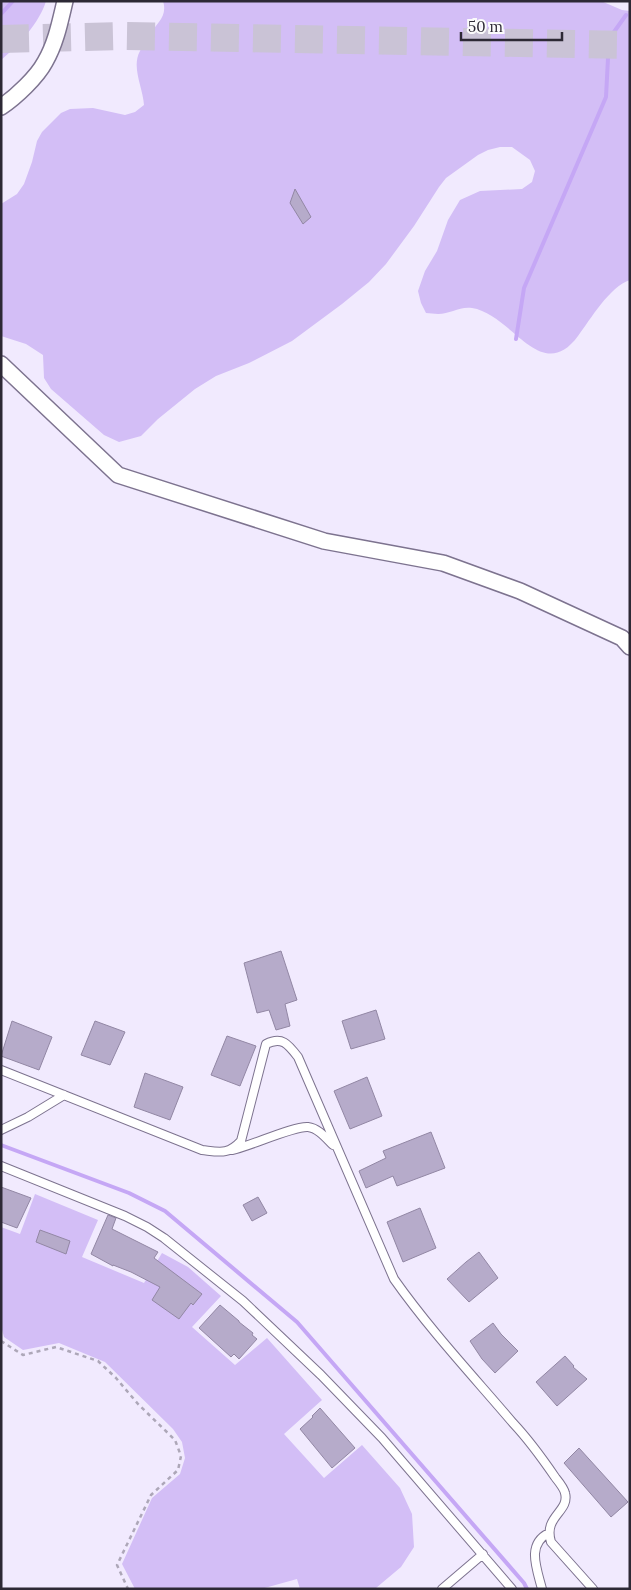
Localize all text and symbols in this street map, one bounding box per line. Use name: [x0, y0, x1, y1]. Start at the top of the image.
scale bar: [461, 10, 562, 42]
text: 50 m: [468, 17, 503, 36]

